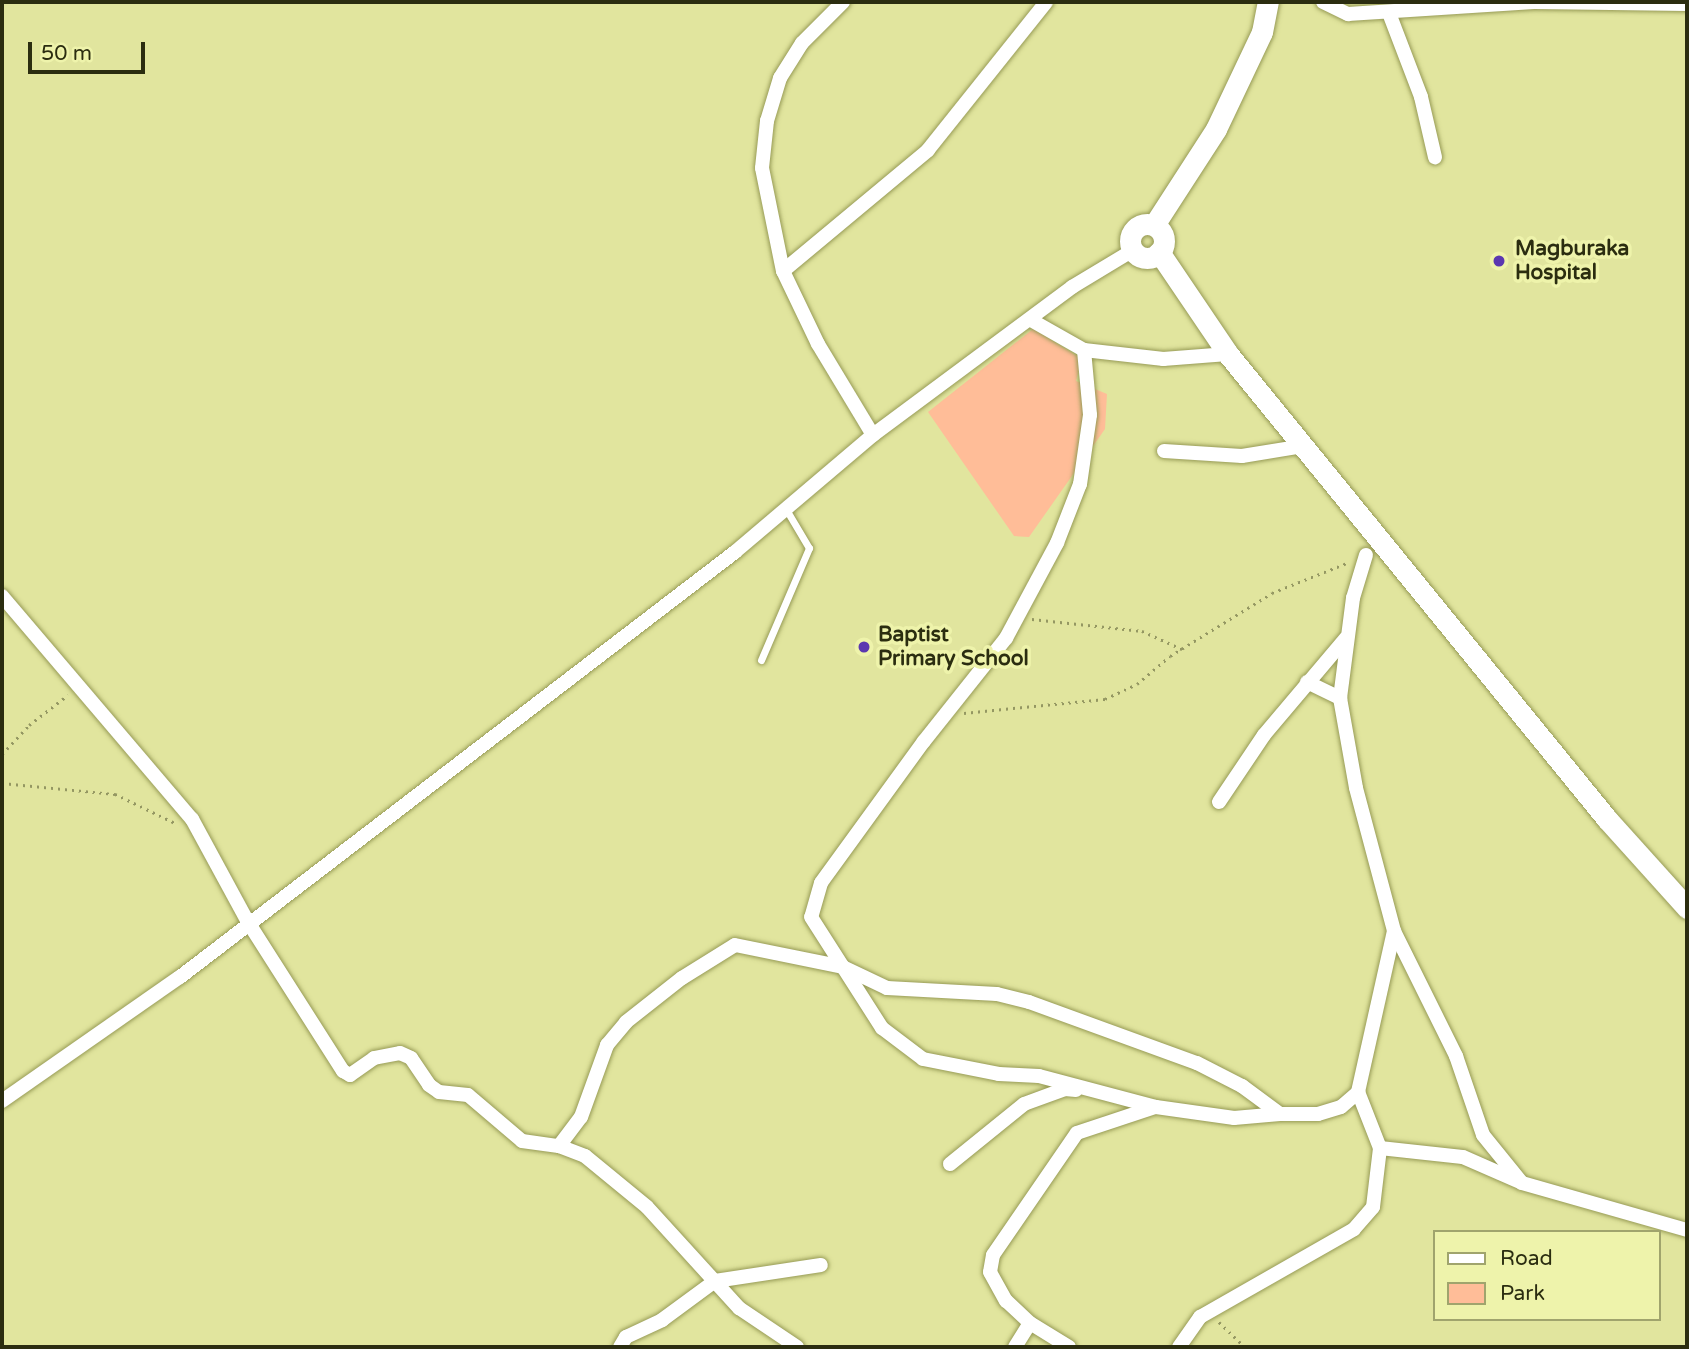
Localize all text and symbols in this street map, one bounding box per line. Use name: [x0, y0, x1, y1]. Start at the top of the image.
scale bar: [32, 28, 149, 72]
text: 50 m: [41, 41, 92, 66]
place label: Magburaka Hospital: [1515, 236, 1629, 286]
marker: Magburaka Hospital: [1489, 251, 1509, 271]
place label: Baptist Primary School: [878, 622, 1029, 672]
marker: Baptist Primary School: [856, 639, 872, 655]
legend: [1434, 1230, 1661, 1321]
text: Road: [1500, 1246, 1553, 1271]
text: Park: [1500, 1281, 1545, 1306]

